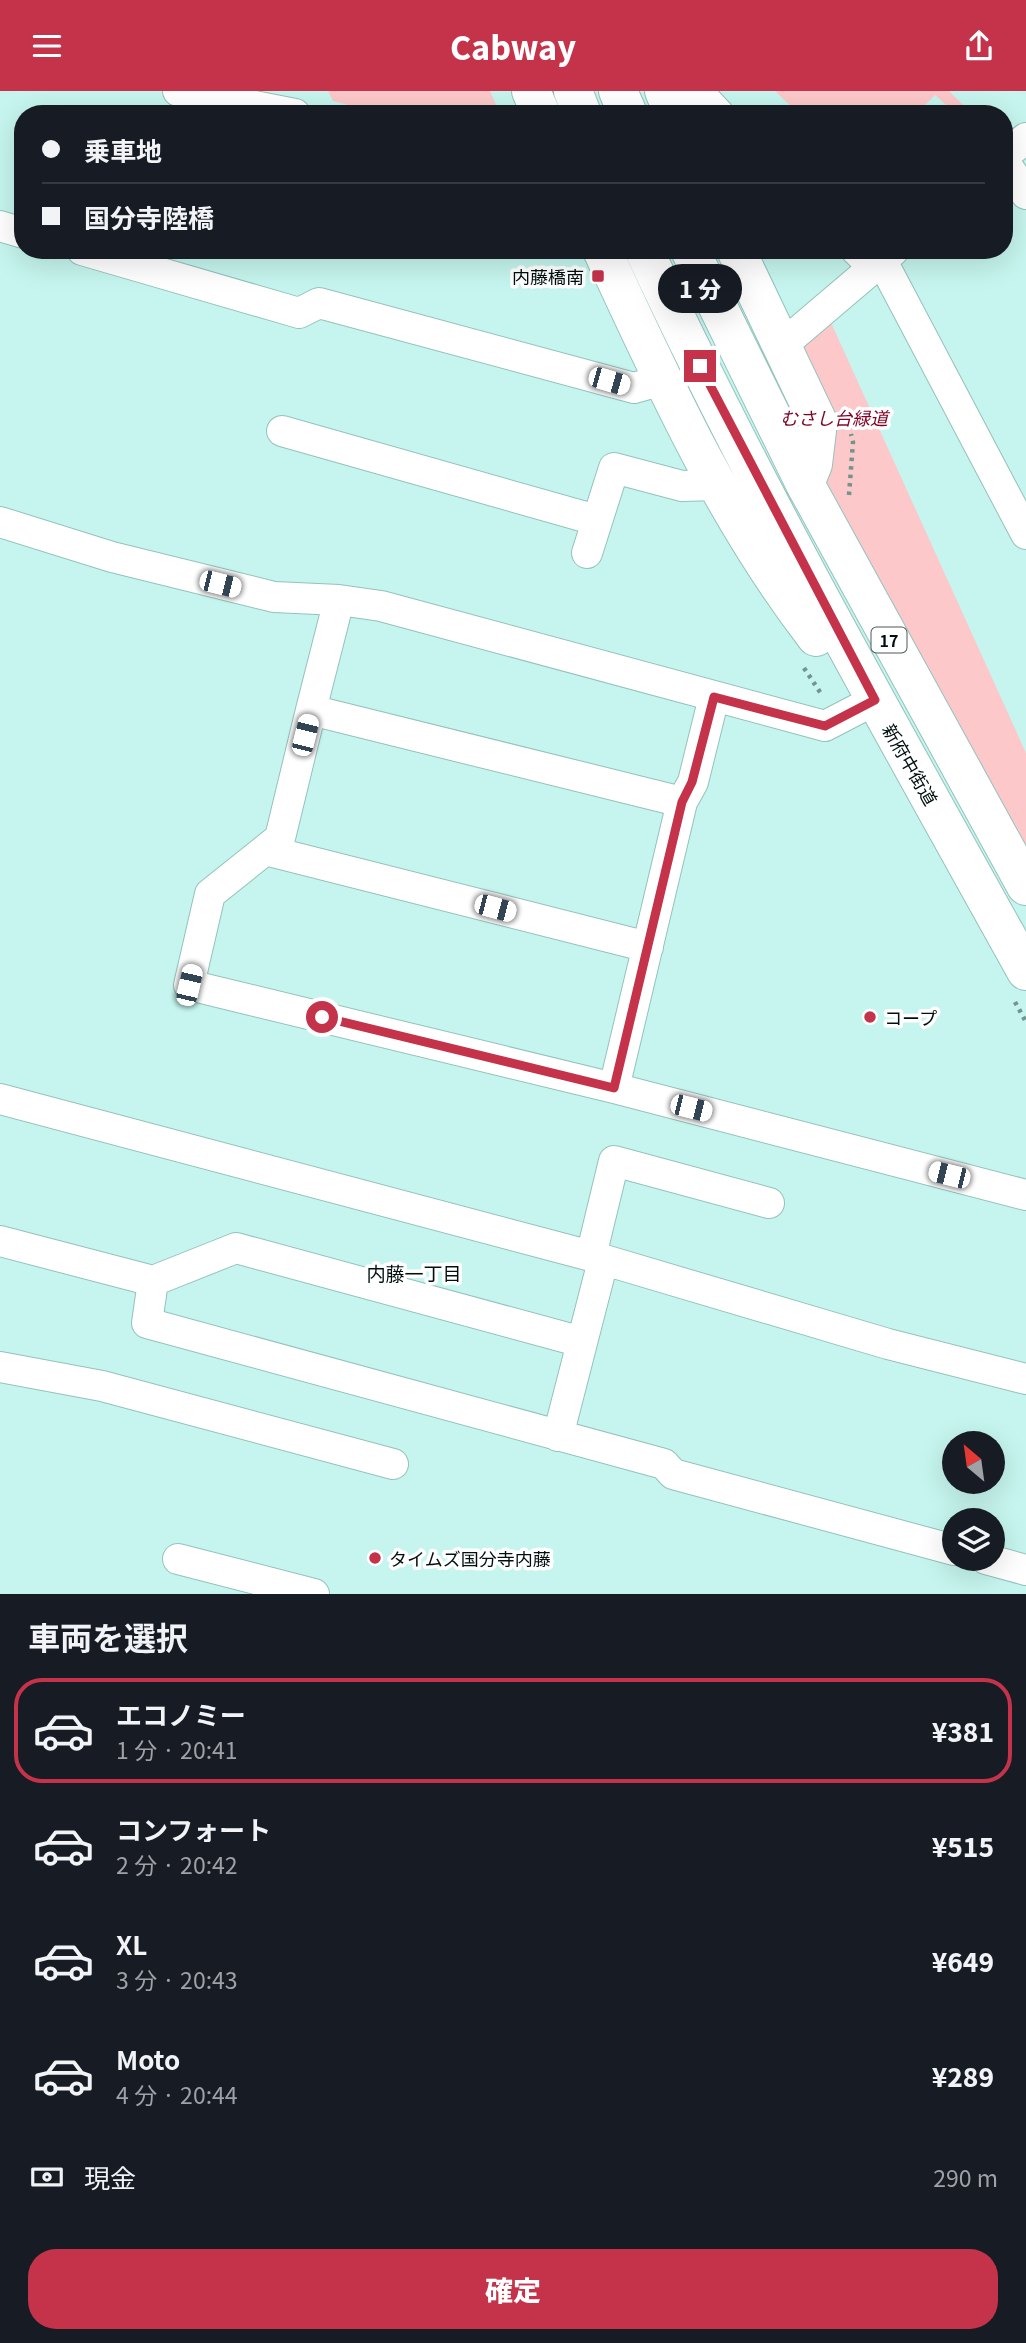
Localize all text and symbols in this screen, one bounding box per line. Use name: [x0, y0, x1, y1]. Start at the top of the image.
text: Cabway: [450, 23, 576, 69]
icon: menu: [28, 27, 66, 65]
icon: share: [960, 27, 998, 65]
text: 乗車地: [84, 131, 162, 168]
text: 国分寺陸橋: [84, 198, 214, 235]
place label: 内藤橋南: [512, 263, 584, 289]
callout: 1 分: [658, 265, 742, 313]
marker: 内藤橋南: [590, 268, 606, 284]
text: 1 分: [679, 271, 721, 305]
route end: [684, 350, 716, 382]
car: [586, 365, 633, 397]
park label: むさし台緑道: [780, 404, 891, 430]
car: [198, 569, 243, 599]
road number: 17: [872, 627, 906, 653]
car: [290, 712, 321, 758]
street label: 新府中街道: [877, 719, 945, 809]
car: [472, 892, 519, 924]
car: [175, 962, 204, 1008]
route start: [306, 1001, 338, 1033]
place label: コープ: [884, 1004, 937, 1030]
marker: コープ: [862, 1009, 878, 1025]
car: [669, 1093, 714, 1123]
car: [927, 1160, 972, 1190]
district label: 内藤一丁目: [366, 1259, 462, 1286]
north arrow: [942, 1431, 1004, 1495]
map controls: [942, 1431, 1005, 1571]
button: layers: [942, 1508, 1005, 1571]
place label: タイムズ国分寺内藤: [389, 1545, 551, 1571]
marker: タイムズ国分寺内藤: [367, 1550, 383, 1566]
text: 車両を選択: [28, 1613, 188, 1659]
text: エコノミー: [116, 1695, 246, 1732]
icon: car: [32, 1699, 95, 1762]
text: ¥381: [932, 1712, 994, 1749]
text: 1 分 · 20:41: [116, 1732, 238, 1766]
text: コンフォート: [116, 1810, 271, 1847]
icon: car: [32, 1814, 95, 1877]
text: ¥515: [932, 1827, 994, 1864]
text: 2 分 · 20:42: [116, 1847, 238, 1881]
text: XL: [116, 1925, 147, 1962]
icon: car: [32, 1929, 95, 1992]
text: ¥649: [932, 1942, 994, 1979]
text: 3 分 · 20:43: [116, 1962, 238, 1996]
text: Moto: [116, 2040, 180, 2077]
icon: car: [32, 2044, 95, 2107]
text: ¥289: [932, 2057, 994, 2094]
text: 4 分 · 20:44: [116, 2077, 238, 2111]
icon: cash: [28, 2158, 66, 2196]
text: 現金: [84, 2158, 136, 2195]
text: 290 m: [933, 2160, 998, 2194]
button: 確定: [28, 2249, 998, 2329]

